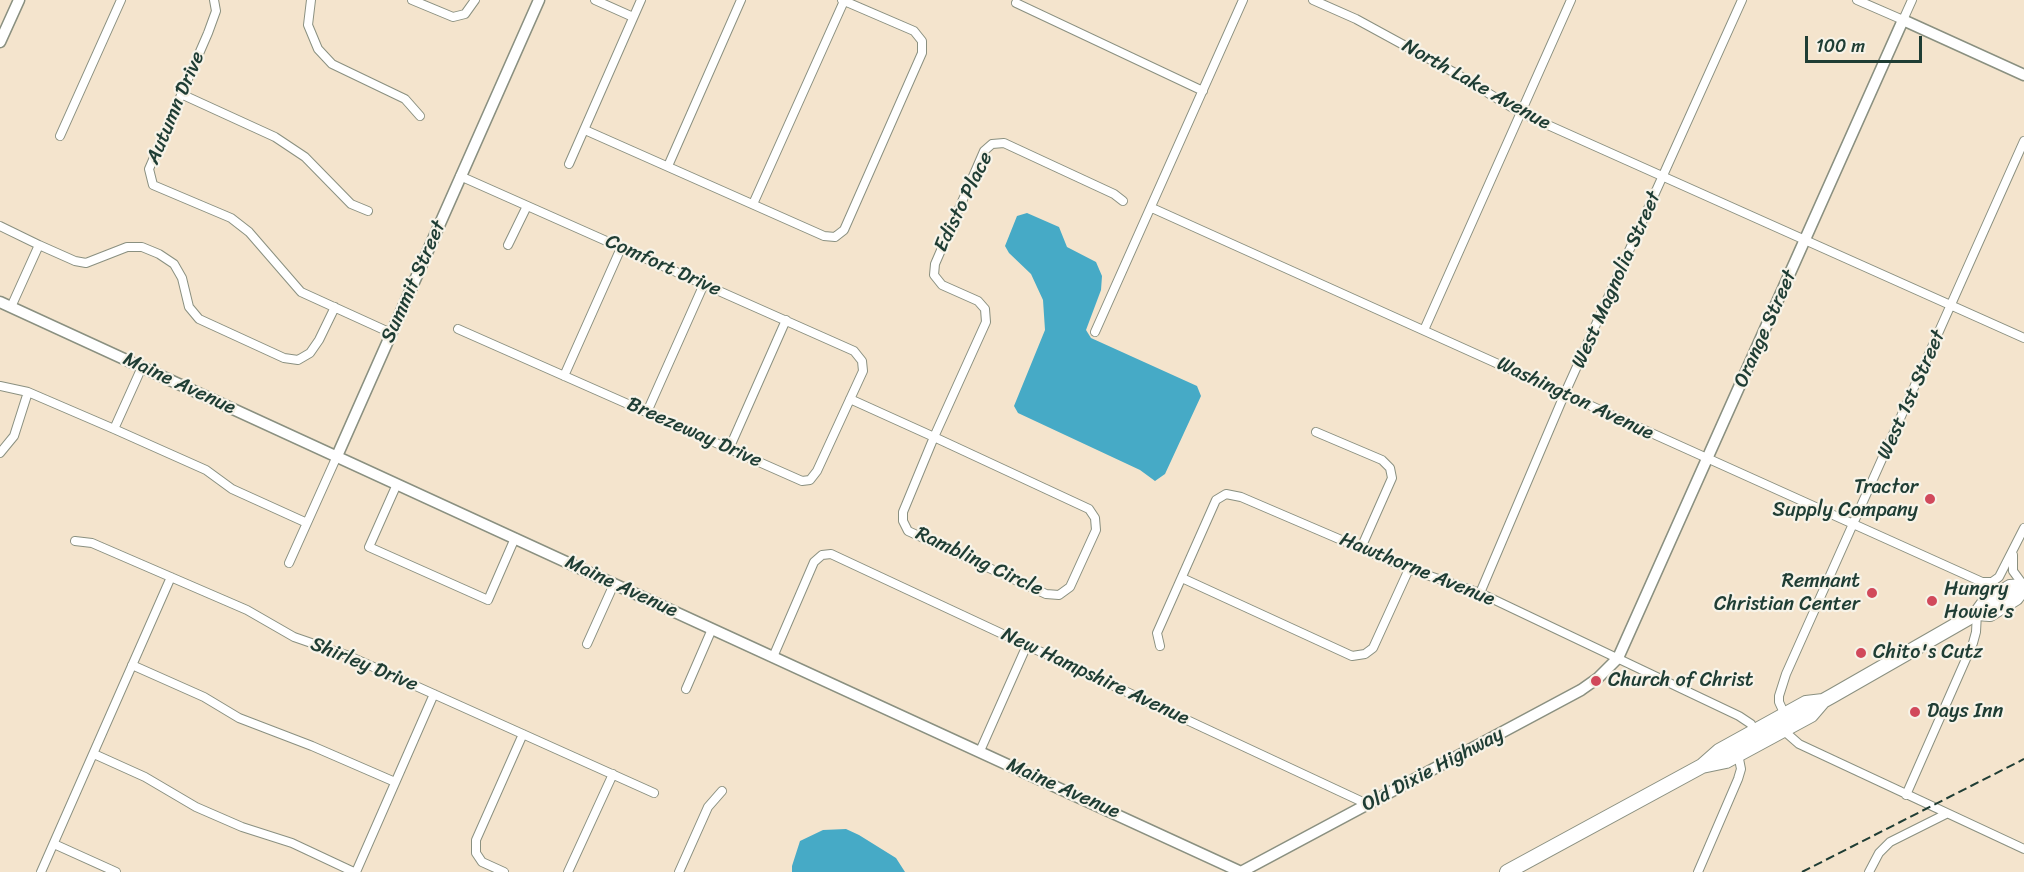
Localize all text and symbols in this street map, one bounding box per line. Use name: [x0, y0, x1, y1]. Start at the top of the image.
scale bar: [1808, 24, 1925, 62]
text: 100 m: [1816, 30, 1865, 62]
street label: North Lake Avenue: [1398, 34, 1554, 136]
street label: Autumn Drive: [142, 48, 210, 168]
street label: Edisto Place: [930, 148, 998, 256]
street label: West Magnolia Street: [1567, 188, 1667, 372]
street label: Summit Street: [376, 217, 452, 347]
street label: Comfort Drive: [601, 230, 725, 302]
street label: Orange Street: [1729, 267, 1803, 391]
street label: West 1st Street: [1873, 327, 1951, 463]
street label: Maine Avenue: [119, 347, 239, 421]
street label: Washington Avenue: [1493, 352, 1657, 446]
street label: Breezeway Drive: [623, 393, 765, 473]
place label: Tractor Supply Company: [1772, 476, 1918, 523]
marker: Tractor Supply Company: [1923, 492, 1937, 506]
street label: Rambling Circle: [912, 522, 1046, 602]
street label: Hawthorne Avenue: [1336, 528, 1498, 612]
street label: Maine Avenue: [561, 550, 681, 624]
place label: Remnant Christian Center: [1714, 570, 1860, 617]
place label: Hungry Howie's: [1944, 578, 2014, 625]
marker: Remnant Christian Center: [1865, 586, 1879, 600]
marker: Hungry Howie's: [1925, 594, 1939, 608]
street label: New Hampshire Avenue: [997, 623, 1193, 731]
street label: Shirley Drive: [307, 633, 421, 697]
place label: Chito's Cutz: [1873, 641, 1983, 665]
marker: Chito's Cutz: [1854, 646, 1868, 660]
place label: Church of Christ: [1608, 669, 1753, 693]
marker: Church of Christ: [1589, 674, 1603, 688]
place label: Days Inn: [1927, 700, 2003, 724]
marker: Days Inn: [1908, 705, 1922, 719]
street label: Old Dixie Highway: [1358, 723, 1508, 817]
street label: Maine Avenue: [1003, 753, 1123, 825]

